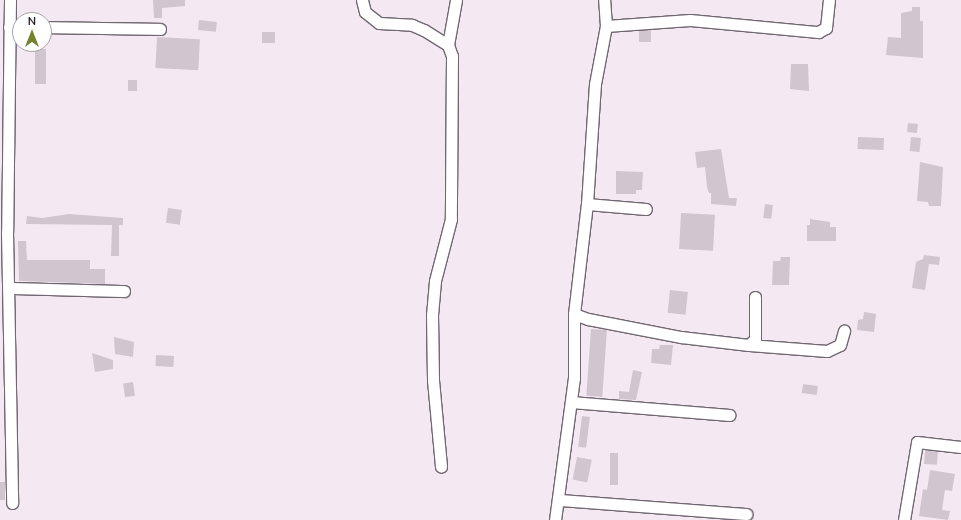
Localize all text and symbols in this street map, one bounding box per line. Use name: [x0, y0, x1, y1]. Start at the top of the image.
north arrow: [12, 12, 52, 52]
text: N: [28, 14, 36, 28]

